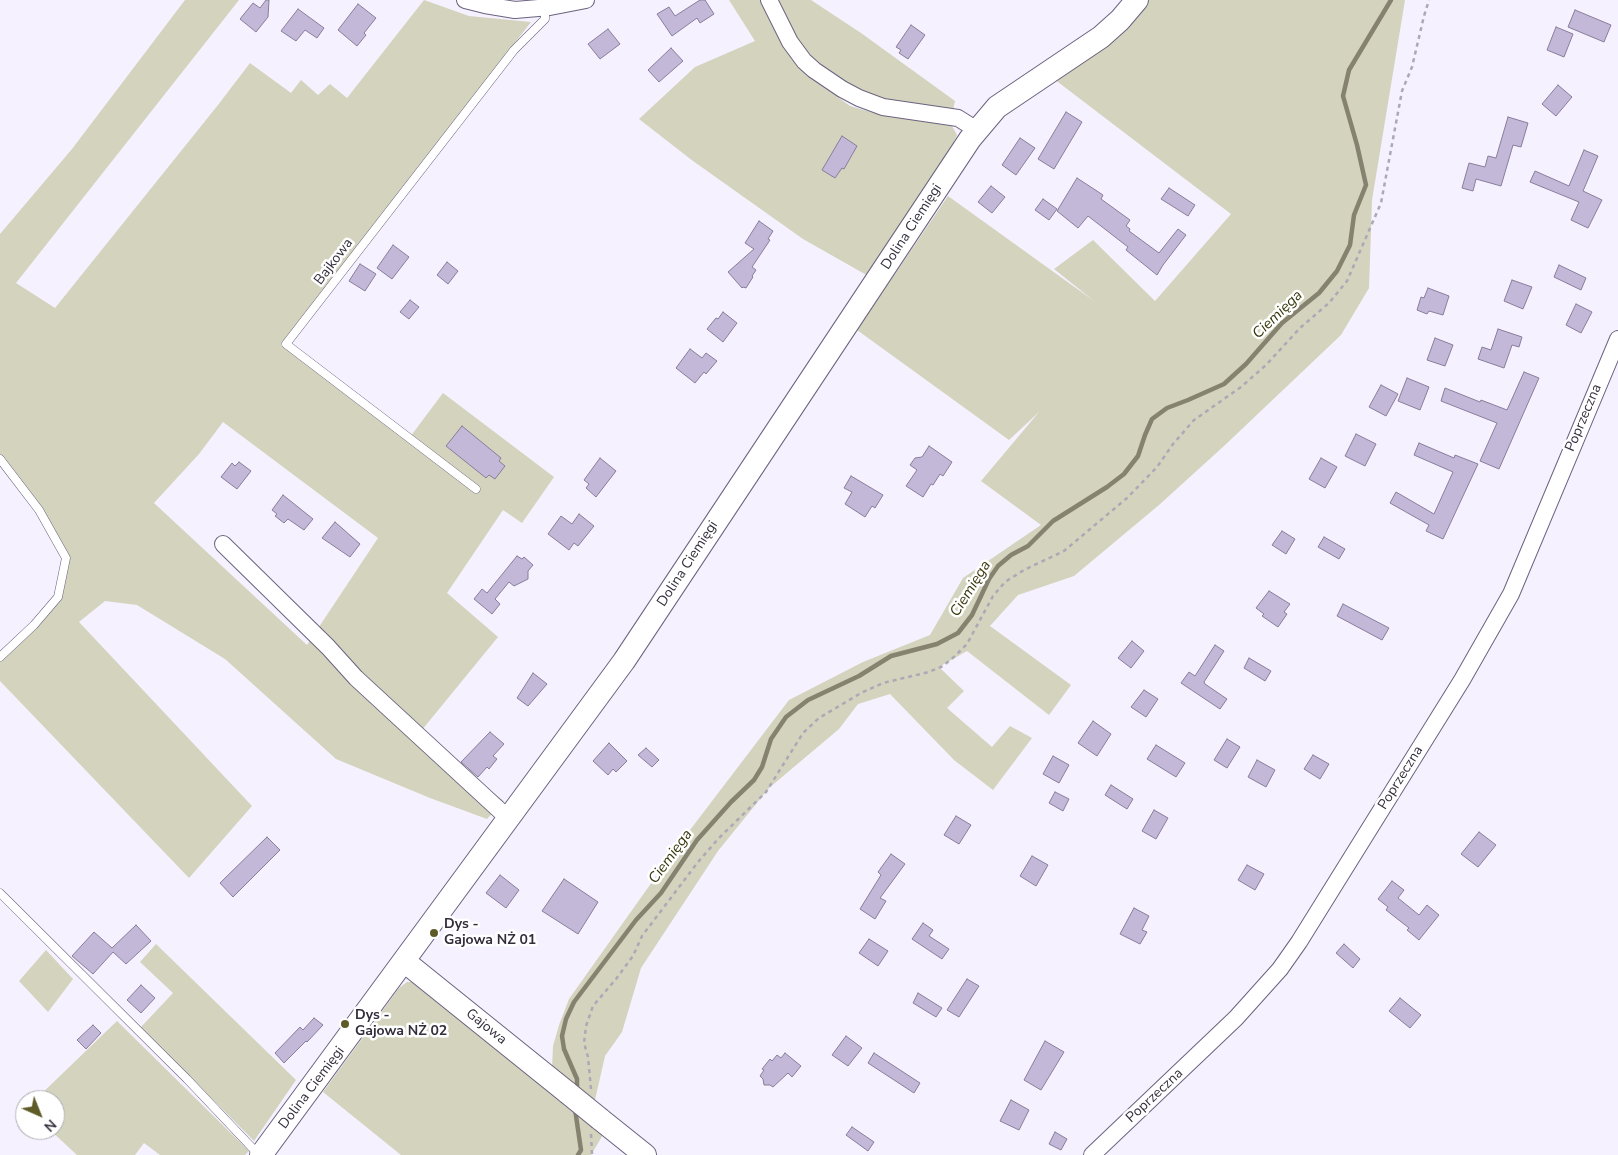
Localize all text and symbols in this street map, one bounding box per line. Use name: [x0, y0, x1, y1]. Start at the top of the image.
street label: Dolina Ciemięgi: [878, 181, 946, 273]
street label: Bajkowa: [311, 235, 357, 289]
water label: Ciemięga: [1249, 287, 1307, 343]
street label: Poprzeczna: [1562, 382, 1606, 454]
street label: Dolina Ciemięgi: [654, 518, 722, 610]
water label: Ciemięga: [947, 558, 995, 620]
street label: Poprzeczna: [1375, 743, 1427, 813]
water label: Ciemięga: [645, 826, 697, 888]
place label: Dys - Gajowa NŻ 01: [444, 917, 536, 950]
marker: Dys - Gajowa NŻ 01: [428, 927, 440, 939]
street label: Gajowa: [462, 1005, 510, 1049]
place label: Dys - Gajowa NŻ 02: [355, 1008, 447, 1040]
marker: Dys - Gajowa NŻ 02: [339, 1018, 351, 1030]
street label: Dolina Ciemięgi: [276, 1043, 348, 1133]
street label: Poprzeczna: [1123, 1065, 1187, 1127]
north arrow: [15, 1090, 65, 1140]
text: N: [40, 1115, 60, 1136]

